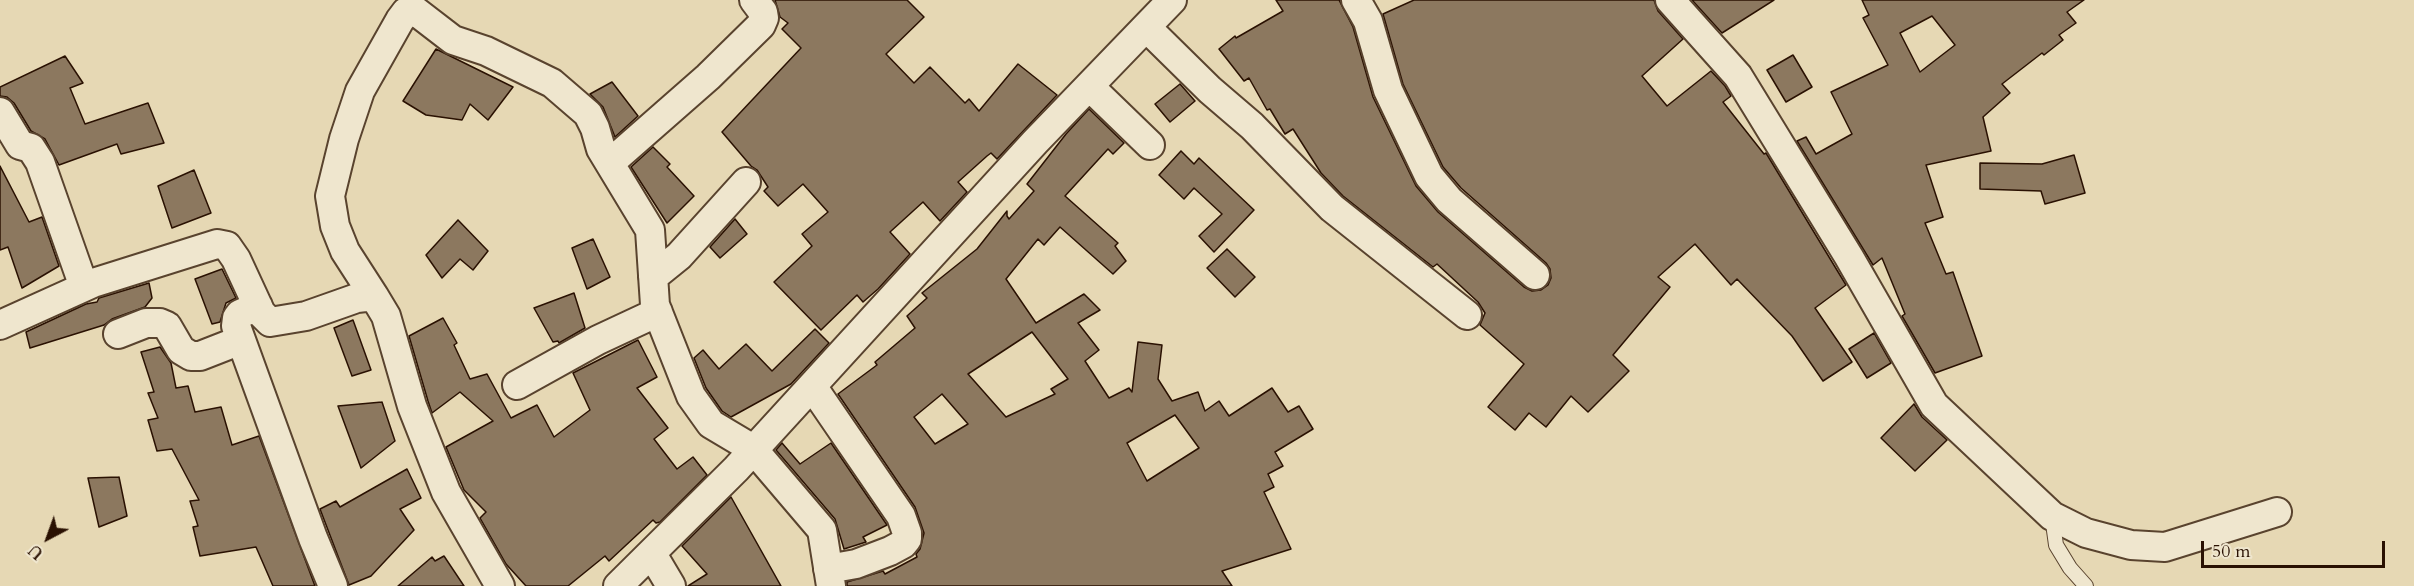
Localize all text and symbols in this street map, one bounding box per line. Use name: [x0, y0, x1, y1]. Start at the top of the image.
north arrow: [18, 508, 78, 568]
scale bar: [2204, 529, 2388, 567]
text: U: [24, 539, 48, 564]
text: 50 m: [2212, 539, 2251, 564]

